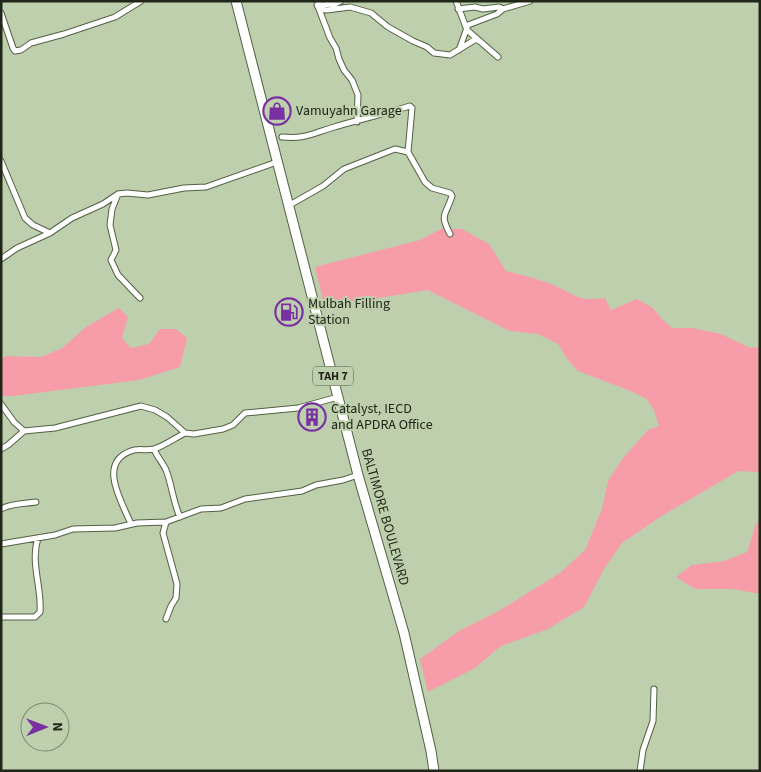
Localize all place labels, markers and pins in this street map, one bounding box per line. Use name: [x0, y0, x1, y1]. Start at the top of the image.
shop icon: Vamuyahn Garage: [262, 96, 292, 126]
place label: Vamuyahn Garage: [296, 101, 402, 121]
place label: Mulbah Filling Station: [308, 294, 390, 330]
fuel station icon: Mulbah Filling Station: [274, 297, 304, 327]
place label: Catalyst, IECD and APDRA Office: [331, 399, 433, 435]
building icon: Catalyst, IECD and APDRA Office: [297, 402, 327, 432]

